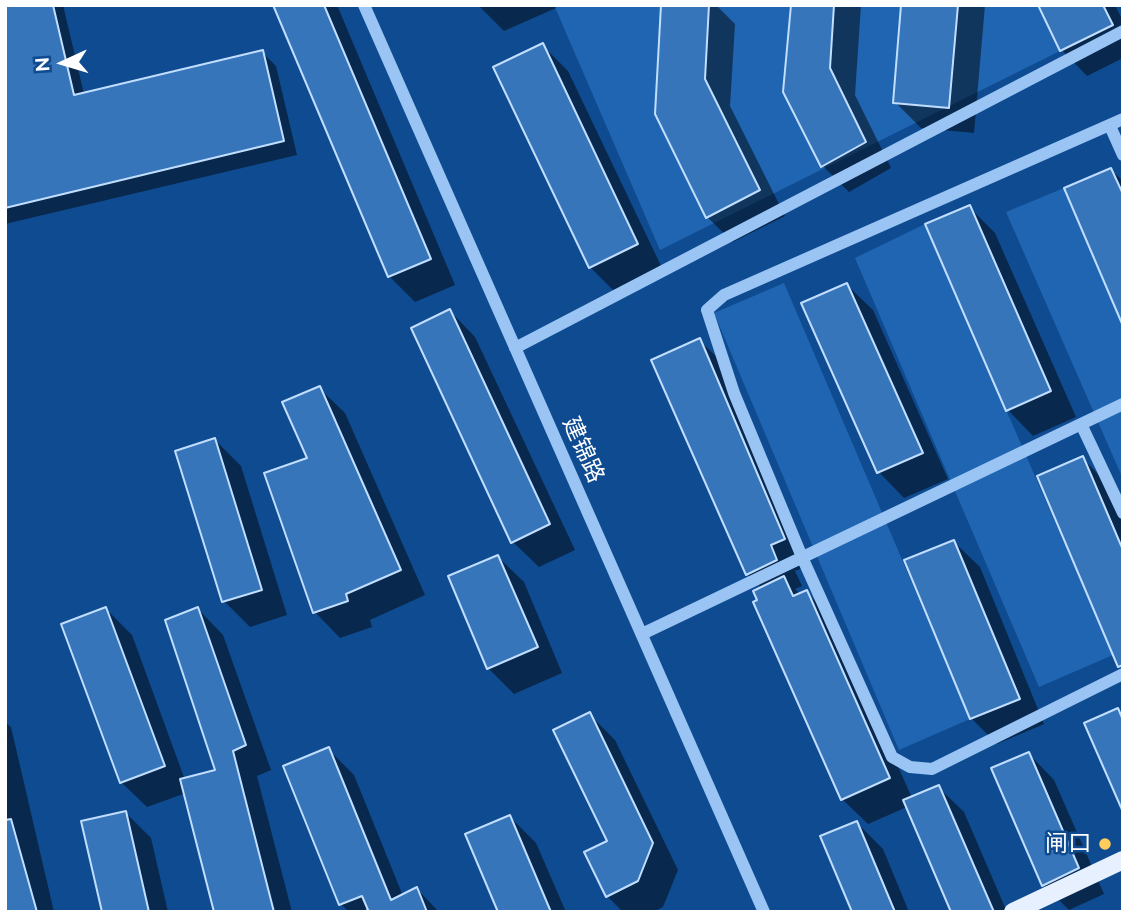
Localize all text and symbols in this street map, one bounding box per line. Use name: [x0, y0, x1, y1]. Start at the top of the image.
north arrow: [28, 28, 98, 98]
text: N: [31, 56, 54, 72]
street label: 建锦路: [556, 413, 610, 487]
place label: 闸口: [1045, 830, 1091, 858]
marker: 闸口: [1097, 836, 1113, 852]

